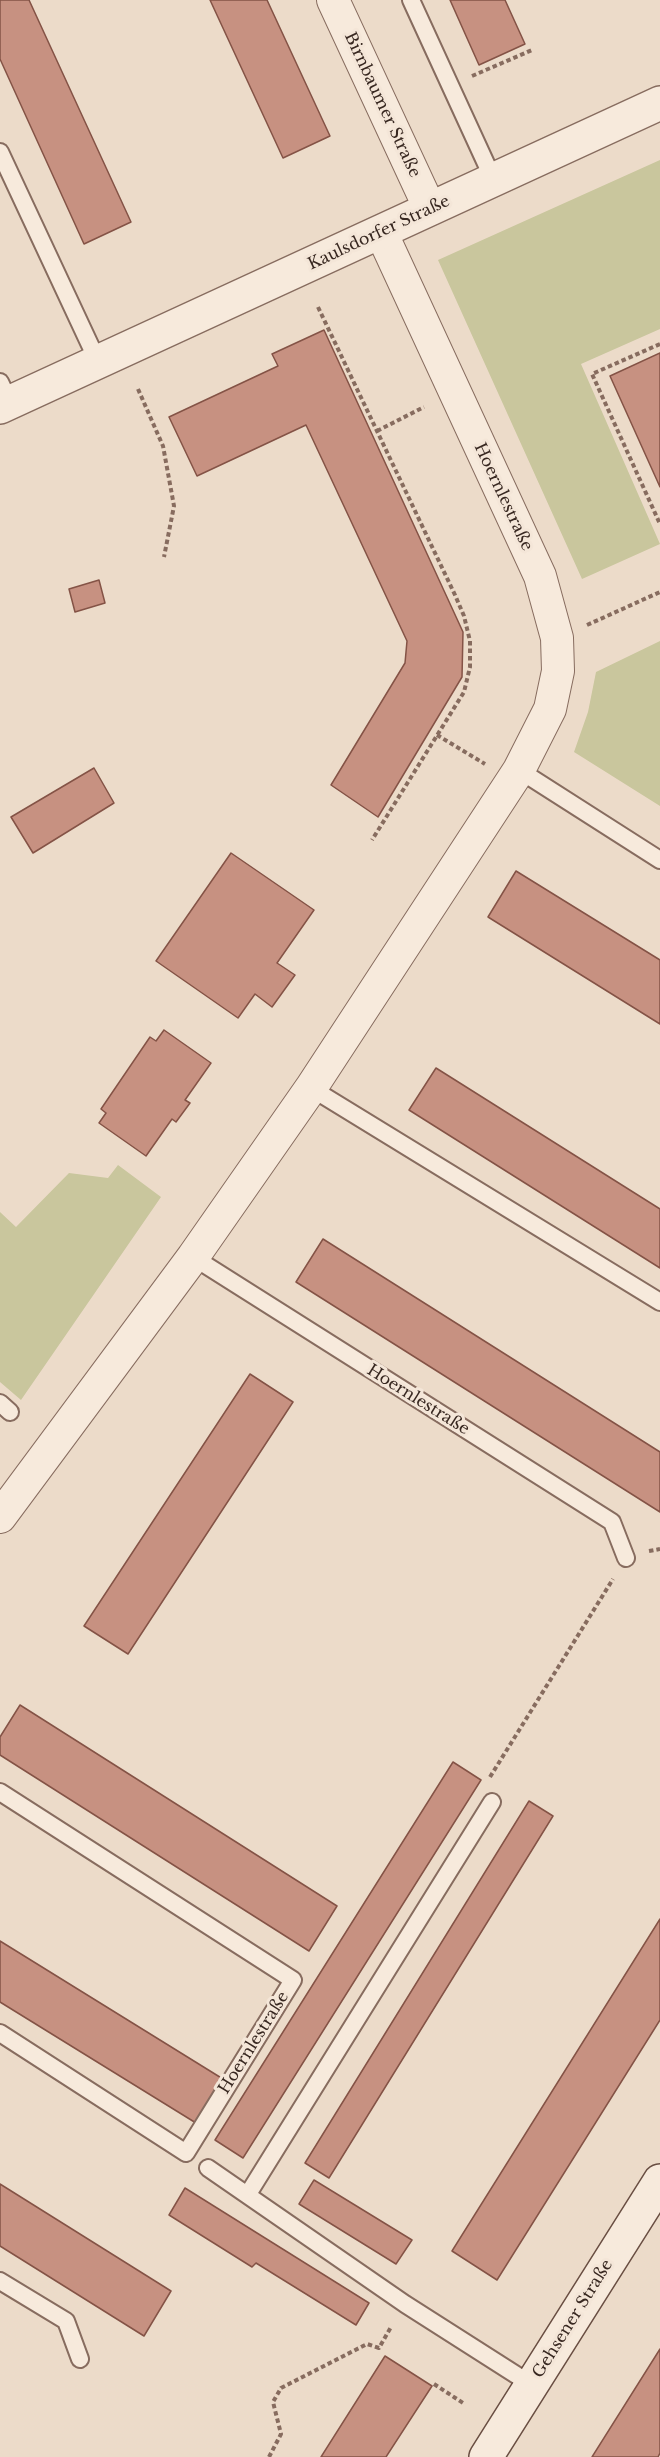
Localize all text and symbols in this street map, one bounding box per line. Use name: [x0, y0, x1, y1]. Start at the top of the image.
street label: Birnbaumer Straße: [340, 29, 424, 181]
street label: Kaulsdorfer Straße: [305, 192, 453, 274]
street label: Hoernlestraße: [470, 440, 536, 554]
street label: Hoernlestraße: [363, 1361, 473, 1439]
street label: Hoernlestraße: [215, 1988, 293, 2098]
street label: Gehsener Straße: [529, 2256, 617, 2382]

